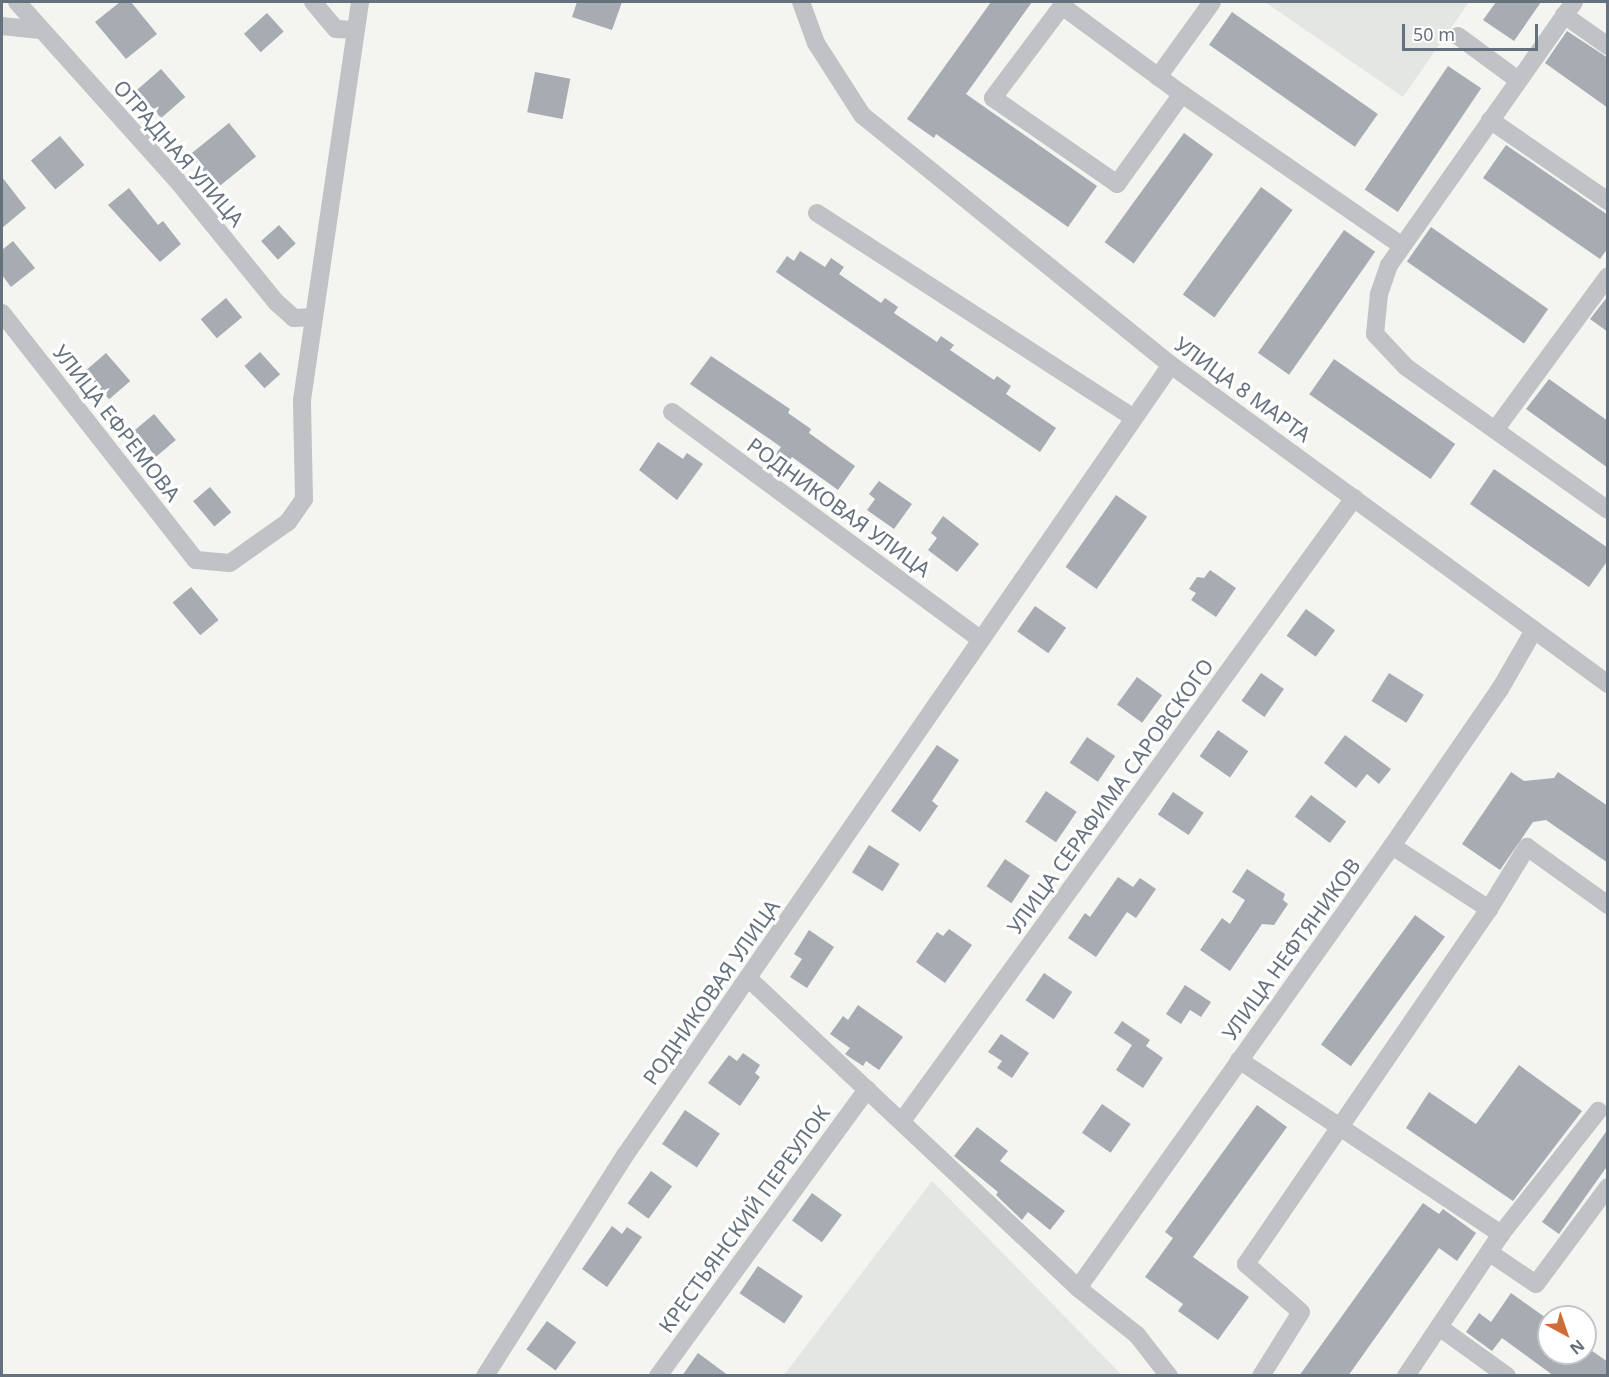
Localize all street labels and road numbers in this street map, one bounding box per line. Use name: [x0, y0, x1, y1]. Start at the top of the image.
street label: ОТРАДНАЯ УЛИЦА: [108, 75, 250, 231]
street label: УЛИЦА 8 МАРТА: [1170, 331, 1316, 447]
street label: УЛИЦА ЕФРЕМОВА: [48, 340, 186, 506]
street label: РОДНИКОВАЯ УЛИЦА: [742, 432, 936, 582]
street label: УЛИЦА СЕРАФИМА САРОВСКОГО: [1002, 654, 1218, 938]
street label: УЛИЦА НЕФТЯНИКОВ: [1217, 853, 1365, 1045]
street label: РОДНИКОВАЯ УЛИЦА: [637, 895, 785, 1089]
street label: КРЕСТЬЯНСКИЙ ПЕРЕУЛОК: [653, 1101, 835, 1337]

